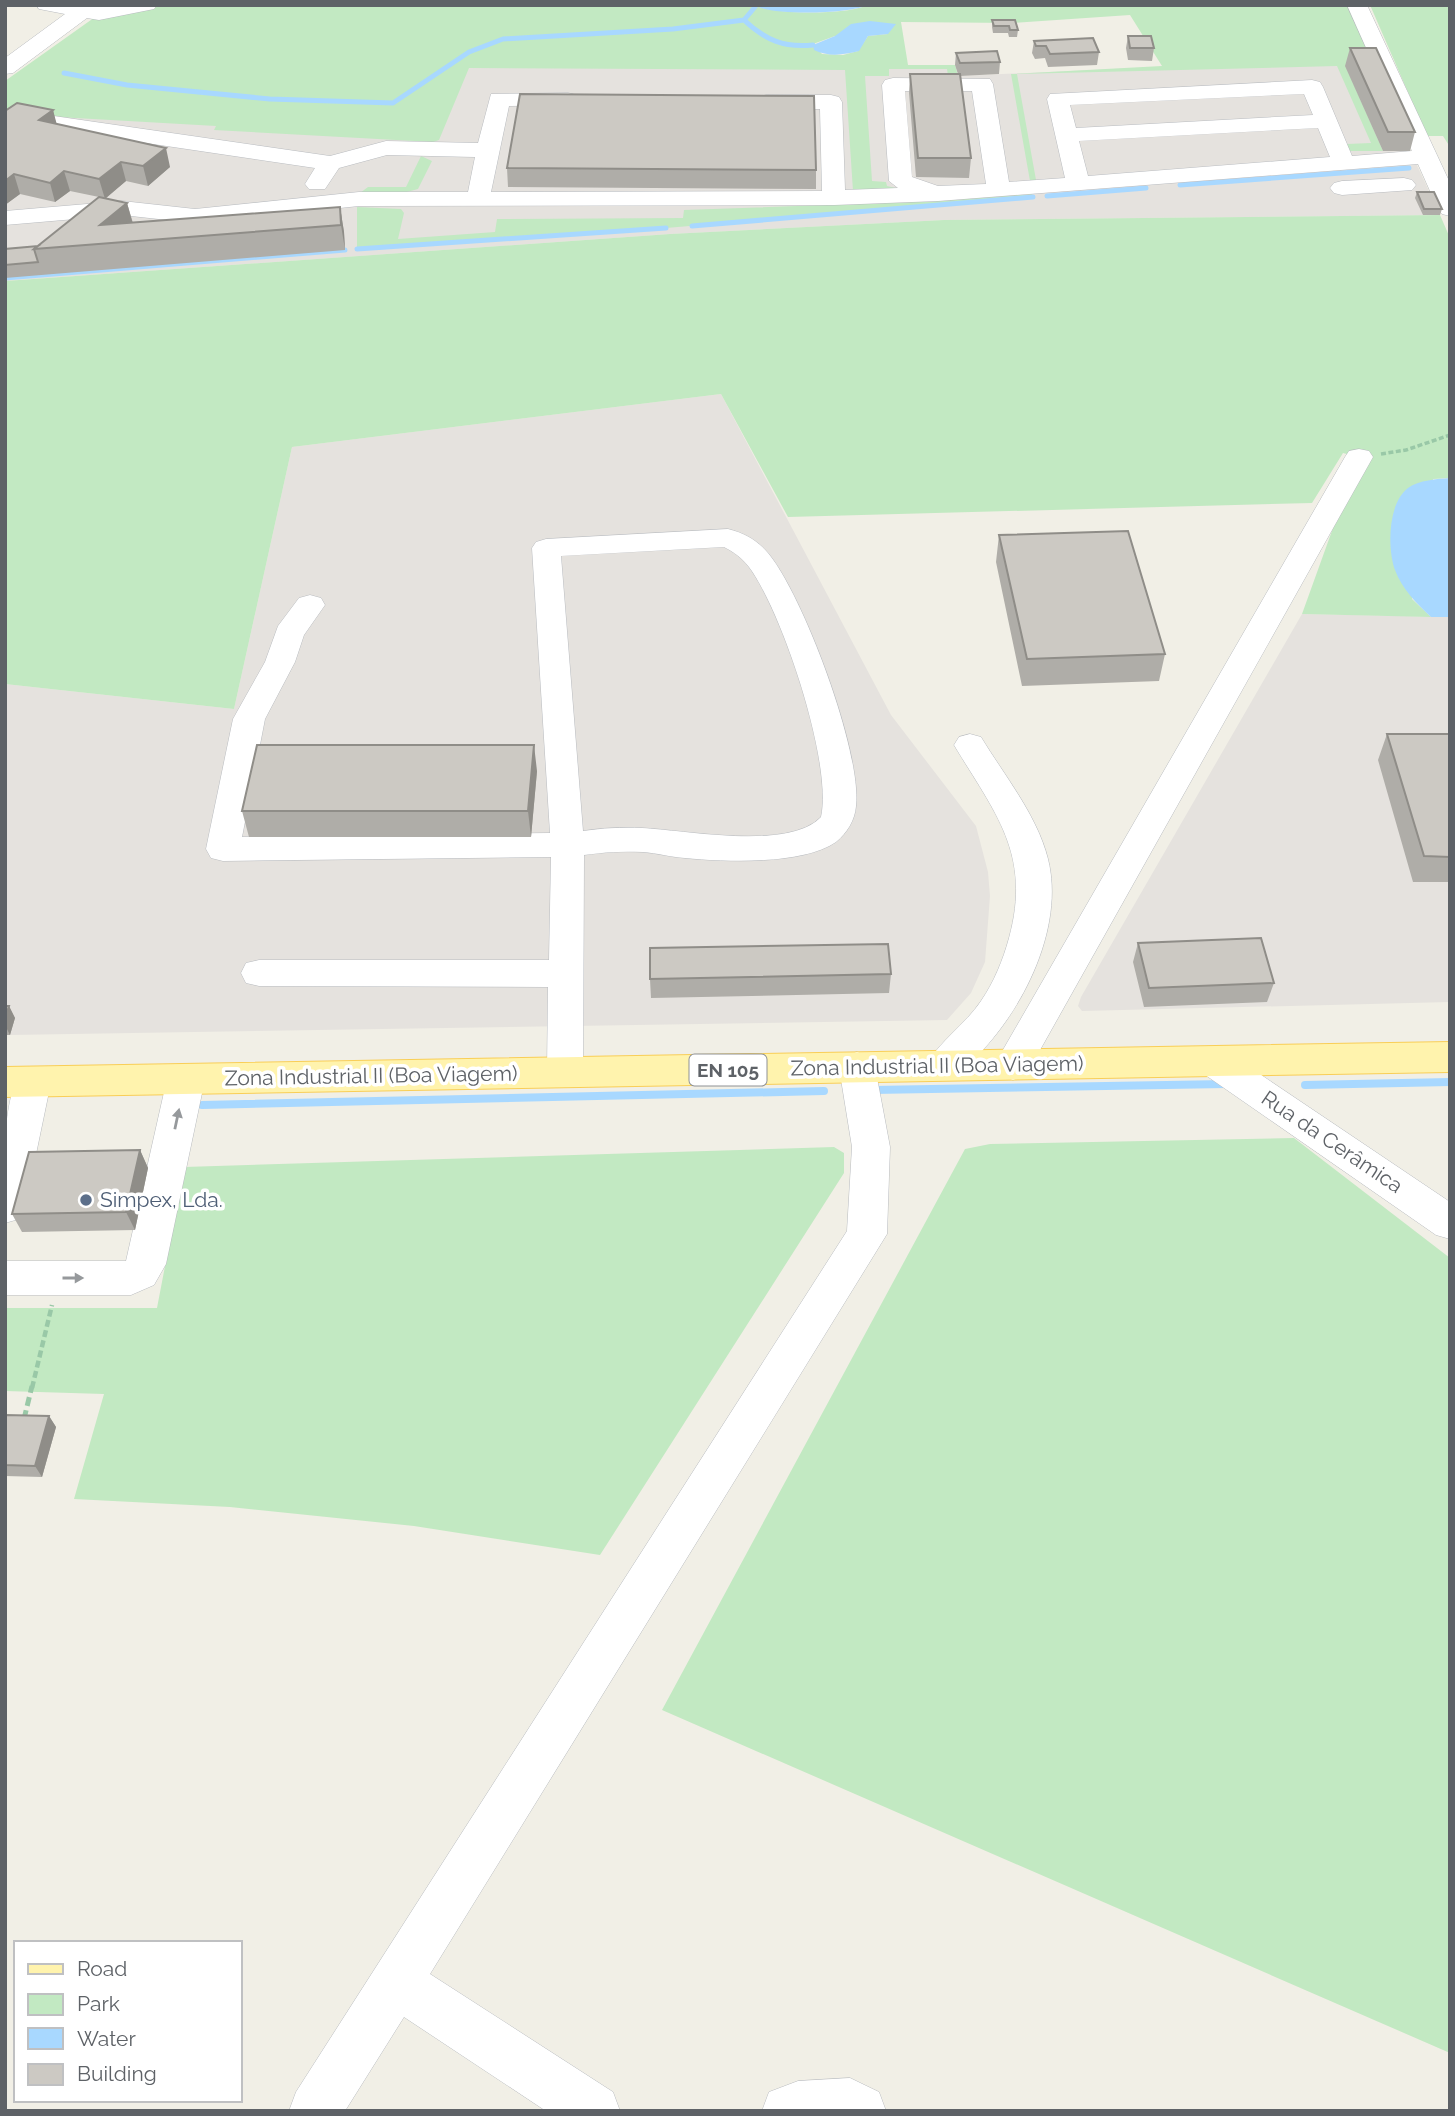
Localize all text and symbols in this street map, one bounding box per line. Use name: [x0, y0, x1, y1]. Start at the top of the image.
street label: Zona Industrial II (Boa Viagem): [790, 1050, 1084, 1081]
road number: EN 105: [690, 1054, 766, 1086]
street label: Zona Industrial II (Boa Viagem): [224, 1060, 518, 1091]
street label: Rua da Cerâmica: [1257, 1085, 1408, 1198]
one-way arrow: [172, 1108, 183, 1130]
place label: Simpex, Lda.: [100, 1187, 223, 1212]
marker: Simpex, Lda.: [78, 1192, 94, 1208]
one-way arrow: [63, 1272, 85, 1284]
legend: [14, 1941, 242, 2102]
text: Road: [77, 1956, 127, 1981]
text: Park: [77, 1991, 120, 2016]
text: Water: [77, 2026, 136, 2051]
text: Building: [77, 2061, 157, 2086]

